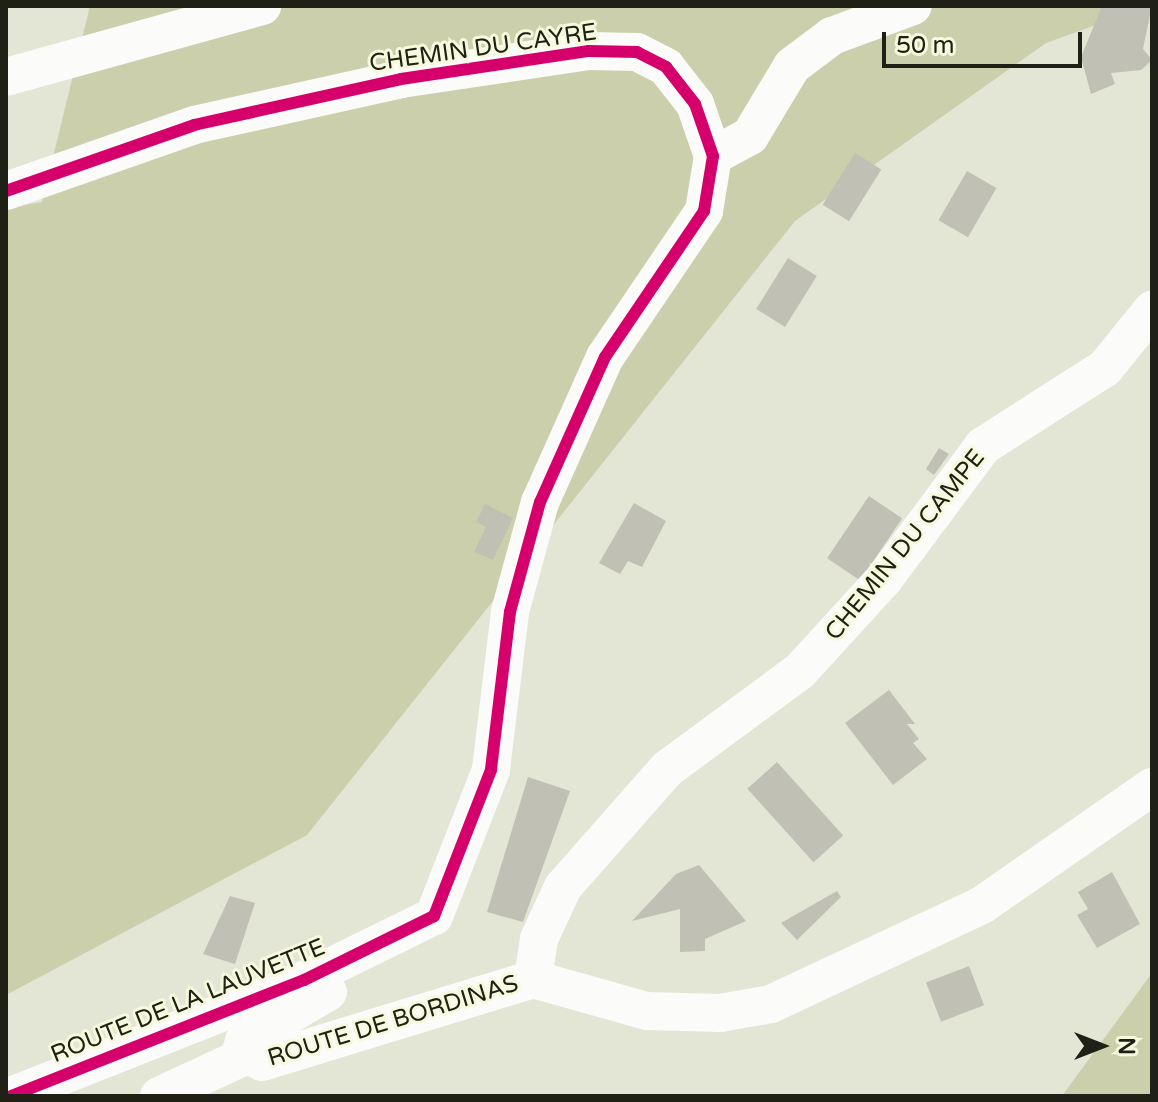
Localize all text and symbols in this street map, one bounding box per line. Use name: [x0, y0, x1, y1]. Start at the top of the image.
scale bar: [886, 16, 1086, 66]
street label: CHEMIN DU CAYRE: [368, 18, 598, 78]
text: 50 m: [896, 31, 954, 60]
street label: CHEMIN DU CAMPE: [819, 444, 991, 646]
street label: ROUTE DE LA LAUVETTE: [47, 933, 329, 1069]
street label: ROUTE DE BORDINAS: [264, 969, 522, 1073]
north arrow: [1062, 1006, 1142, 1086]
text: N: [1113, 1037, 1139, 1055]

